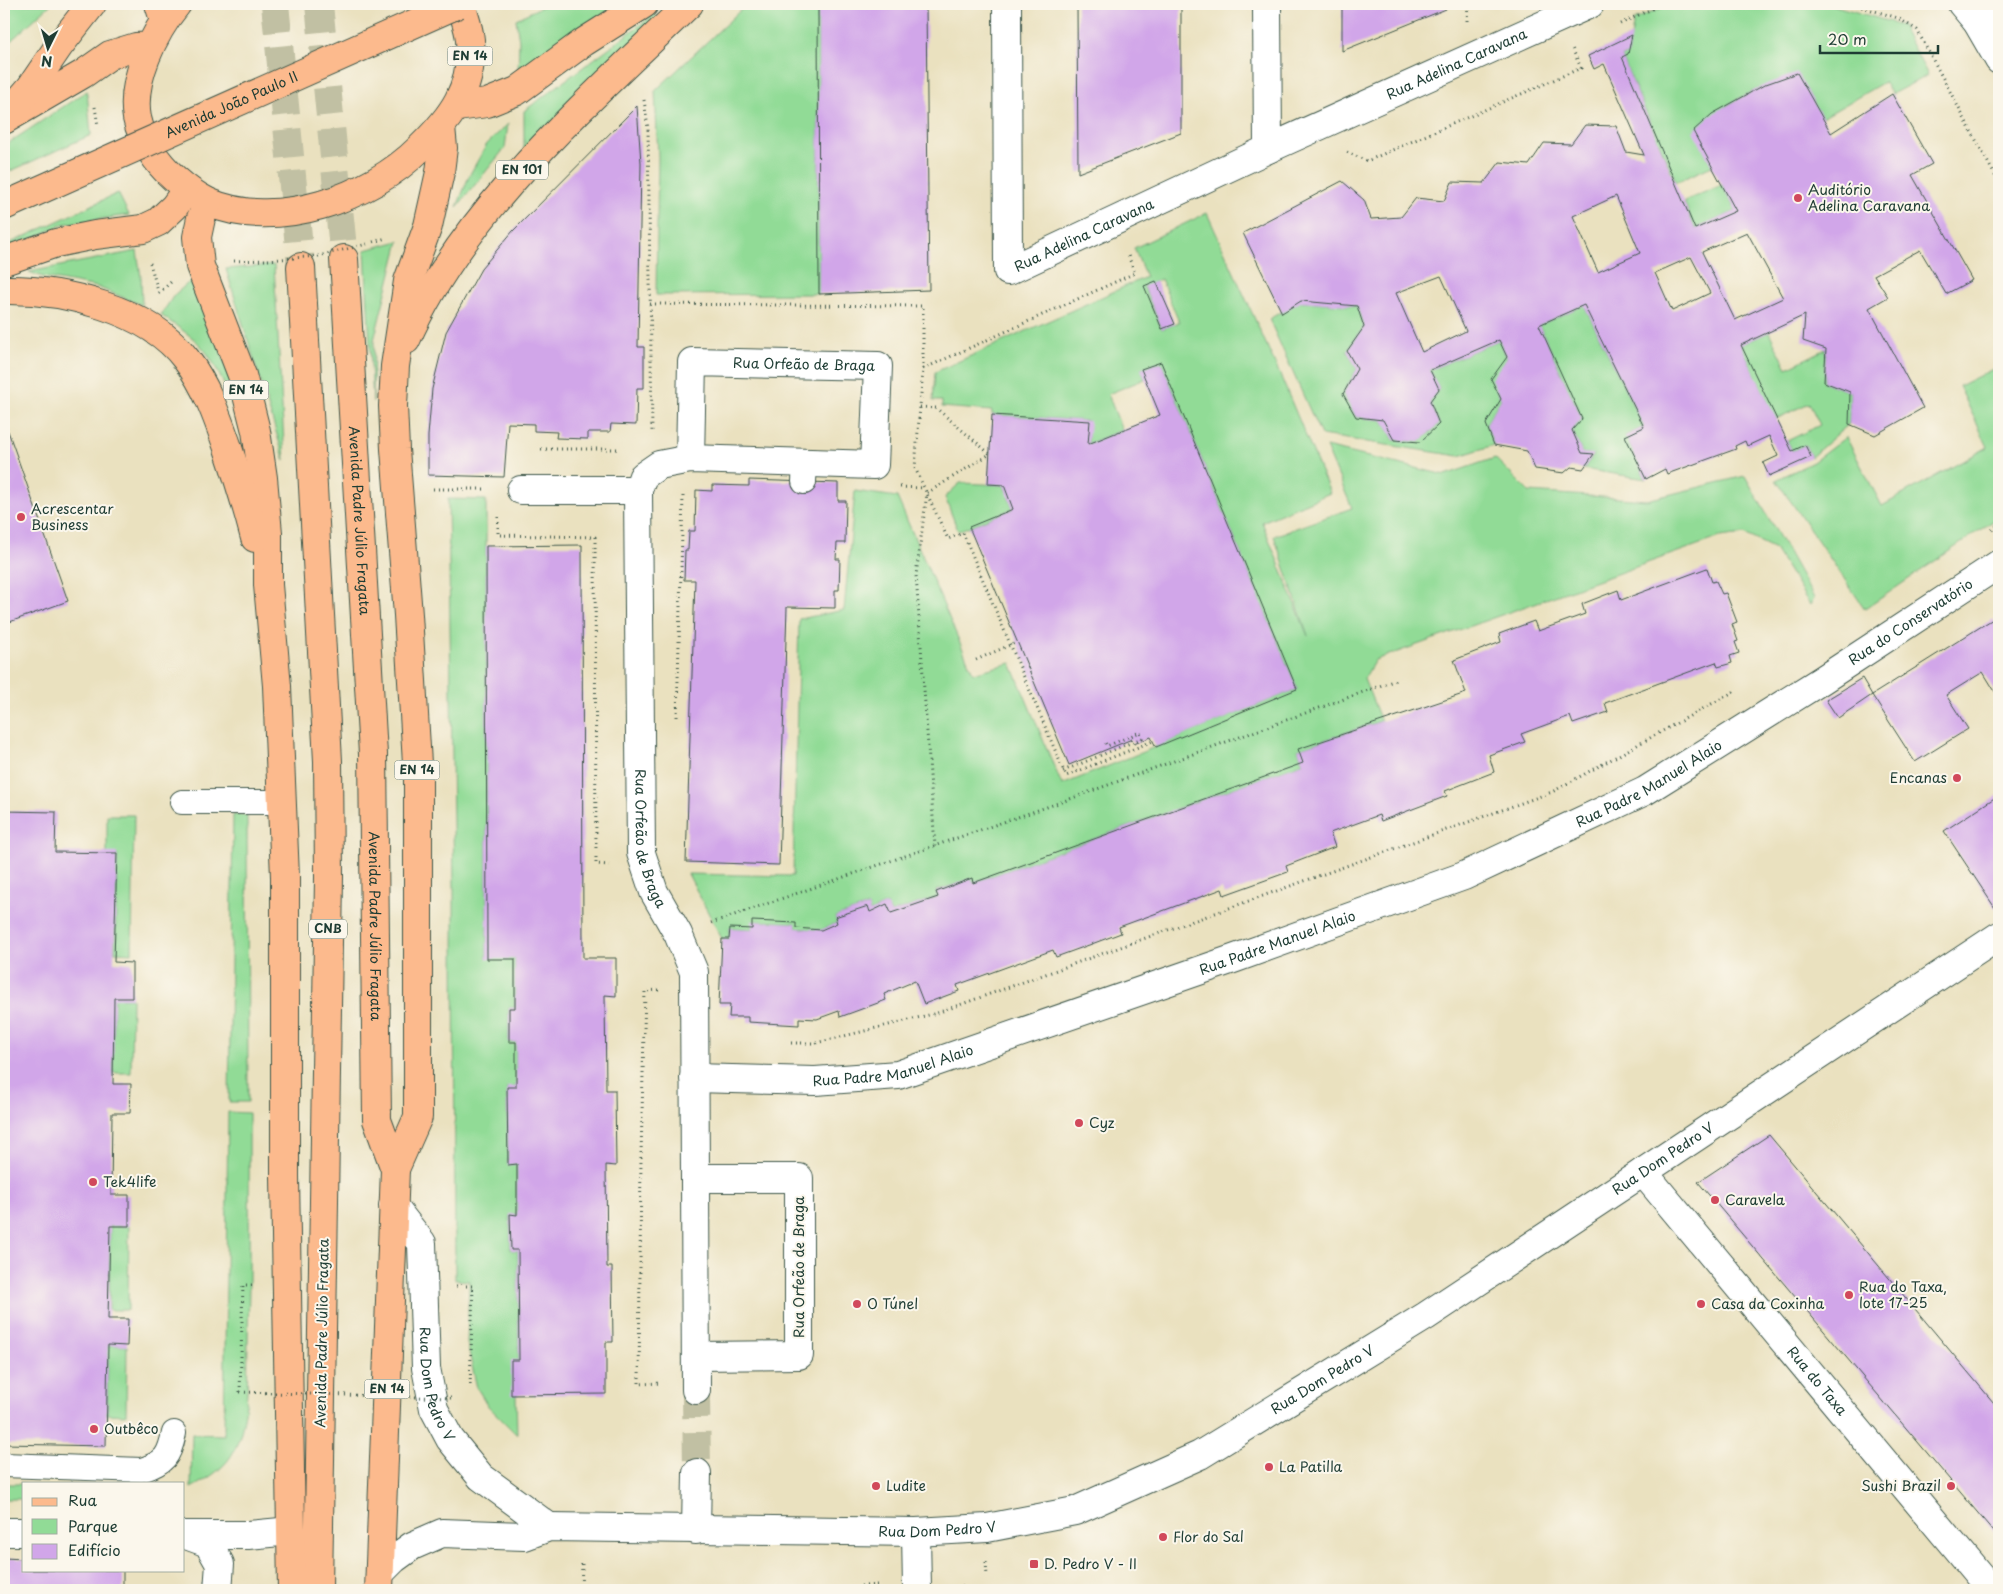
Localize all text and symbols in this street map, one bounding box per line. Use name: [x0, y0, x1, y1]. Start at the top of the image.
north arrow: [22, 22, 72, 72]
scale bar: [1820, 22, 1938, 54]
street label: Rua Adelina Caravana: [1383, 23, 1530, 104]
text: 20 m: [1828, 27, 1867, 50]
road number: EN 14: [448, 46, 492, 66]
text: N: [40, 51, 53, 72]
street label: Avenida João Paulo II: [162, 66, 301, 143]
road number: EN 101: [496, 160, 548, 180]
place label: Auditório Adelina Caravana: [1808, 179, 1930, 216]
marker: Auditório Adelina Caravana: [1792, 192, 1804, 204]
street label: Rua Adelina Caravana: [1011, 193, 1157, 277]
street label: Rua Orfeão de Braga: [733, 352, 875, 376]
road number: EN 14: [224, 380, 268, 400]
street label: Avenida Padre Júlio Fragata: [344, 425, 376, 616]
place label: Acrescentar Business: [31, 498, 114, 535]
marker: Acrescentar Business: [15, 511, 27, 523]
street label: Rua do Conservatório: [1844, 573, 1977, 670]
street label: Rua Padre Manuel Alaio: [1572, 734, 1726, 832]
road number: EN 14: [394, 760, 440, 780]
place label: Encanas: [1890, 767, 1947, 788]
street label: Rua Orfeão de Braga: [630, 769, 672, 912]
marker: Encanas: [1951, 772, 1963, 784]
street label: Avenida Padre Júlio Fragata: [364, 831, 387, 1021]
street label: Rua Padre Manuel Alaio: [1196, 905, 1359, 980]
road number: CNB: [309, 920, 347, 939]
street label: Rua Padre Manuel Alaio: [812, 1039, 976, 1091]
place label: Cyz: [1089, 1112, 1115, 1133]
marker: Cyz: [1073, 1117, 1085, 1129]
street label: Rua Dom Pedro V: [1608, 1117, 1718, 1200]
place label: Tek4life: [103, 1171, 156, 1192]
marker: Tek4life: [87, 1176, 99, 1188]
place label: Caravela: [1725, 1189, 1786, 1210]
marker: Caravela: [1709, 1194, 1721, 1206]
street label: Rua Orfeão de Braga: [788, 1196, 809, 1338]
street label: Avenida Padre Júlio Fragata: [309, 1238, 334, 1428]
place label: Rua do Taxa, lote 17-25: [1859, 1276, 1947, 1313]
marker: Rua do Taxa, lote 17-25: [1843, 1289, 1855, 1301]
place label: O Túnel: [867, 1293, 918, 1314]
place label: Casa da Coxinha: [1711, 1293, 1825, 1314]
marker: O Túnel: [851, 1298, 863, 1310]
marker: Casa da Coxinha: [1695, 1298, 1707, 1310]
street label: Rua Dom Pedro V: [415, 1326, 460, 1445]
street label: Rua Dom Pedro V: [1266, 1339, 1378, 1419]
street label: Rua do Taxa: [1782, 1342, 1853, 1420]
road number: EN 14: [364, 1380, 410, 1398]
place label: Outbêco: [104, 1418, 159, 1439]
marker: Outbêco: [88, 1423, 100, 1435]
place label: La Patilla: [1279, 1456, 1343, 1477]
marker: La Patilla: [1263, 1461, 1275, 1473]
place label: Ludite: [886, 1475, 926, 1496]
place label: Sushi Brazil: [1861, 1475, 1941, 1496]
marker: Ludite: [870, 1480, 882, 1492]
marker: Sushi Brazil: [1945, 1480, 1957, 1492]
legend: [22, 1482, 185, 1572]
text: Rua: [68, 1488, 97, 1511]
text: Parque: [68, 1514, 118, 1537]
street label: Rua Dom Pedro V: [878, 1515, 999, 1542]
place label: Flor do Sal: [1173, 1526, 1244, 1547]
marker: Flor do Sal: [1157, 1531, 1169, 1543]
text: Edifício: [68, 1538, 121, 1561]
place label: D. Pedro V - II: [1044, 1553, 1137, 1574]
marker: D. Pedro V - II: [1028, 1558, 1040, 1570]

